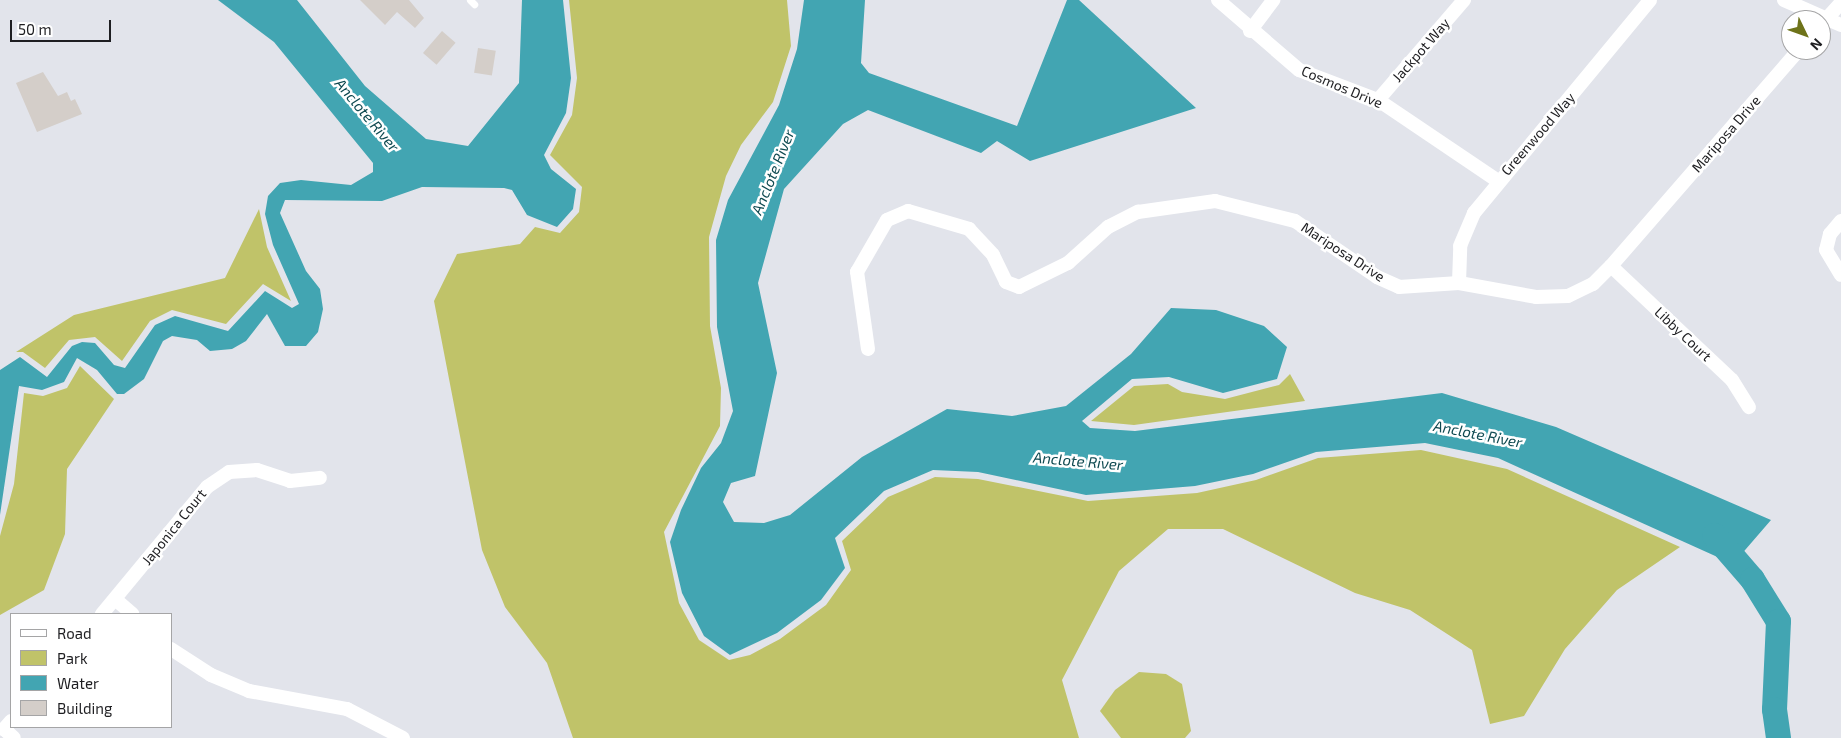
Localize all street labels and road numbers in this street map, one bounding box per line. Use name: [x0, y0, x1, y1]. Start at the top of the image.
street label: Jackpot Way: [1389, 15, 1453, 85]
street label: Cosmos Drive: [1299, 62, 1385, 112]
street label: Greenwood Way: [1498, 89, 1578, 179]
street label: Mariposa Drive: [1688, 92, 1764, 176]
street label: Mariposa Drive: [1298, 219, 1388, 285]
street label: Libby Court: [1651, 303, 1715, 365]
street label: Japonica Court: [138, 486, 210, 568]

